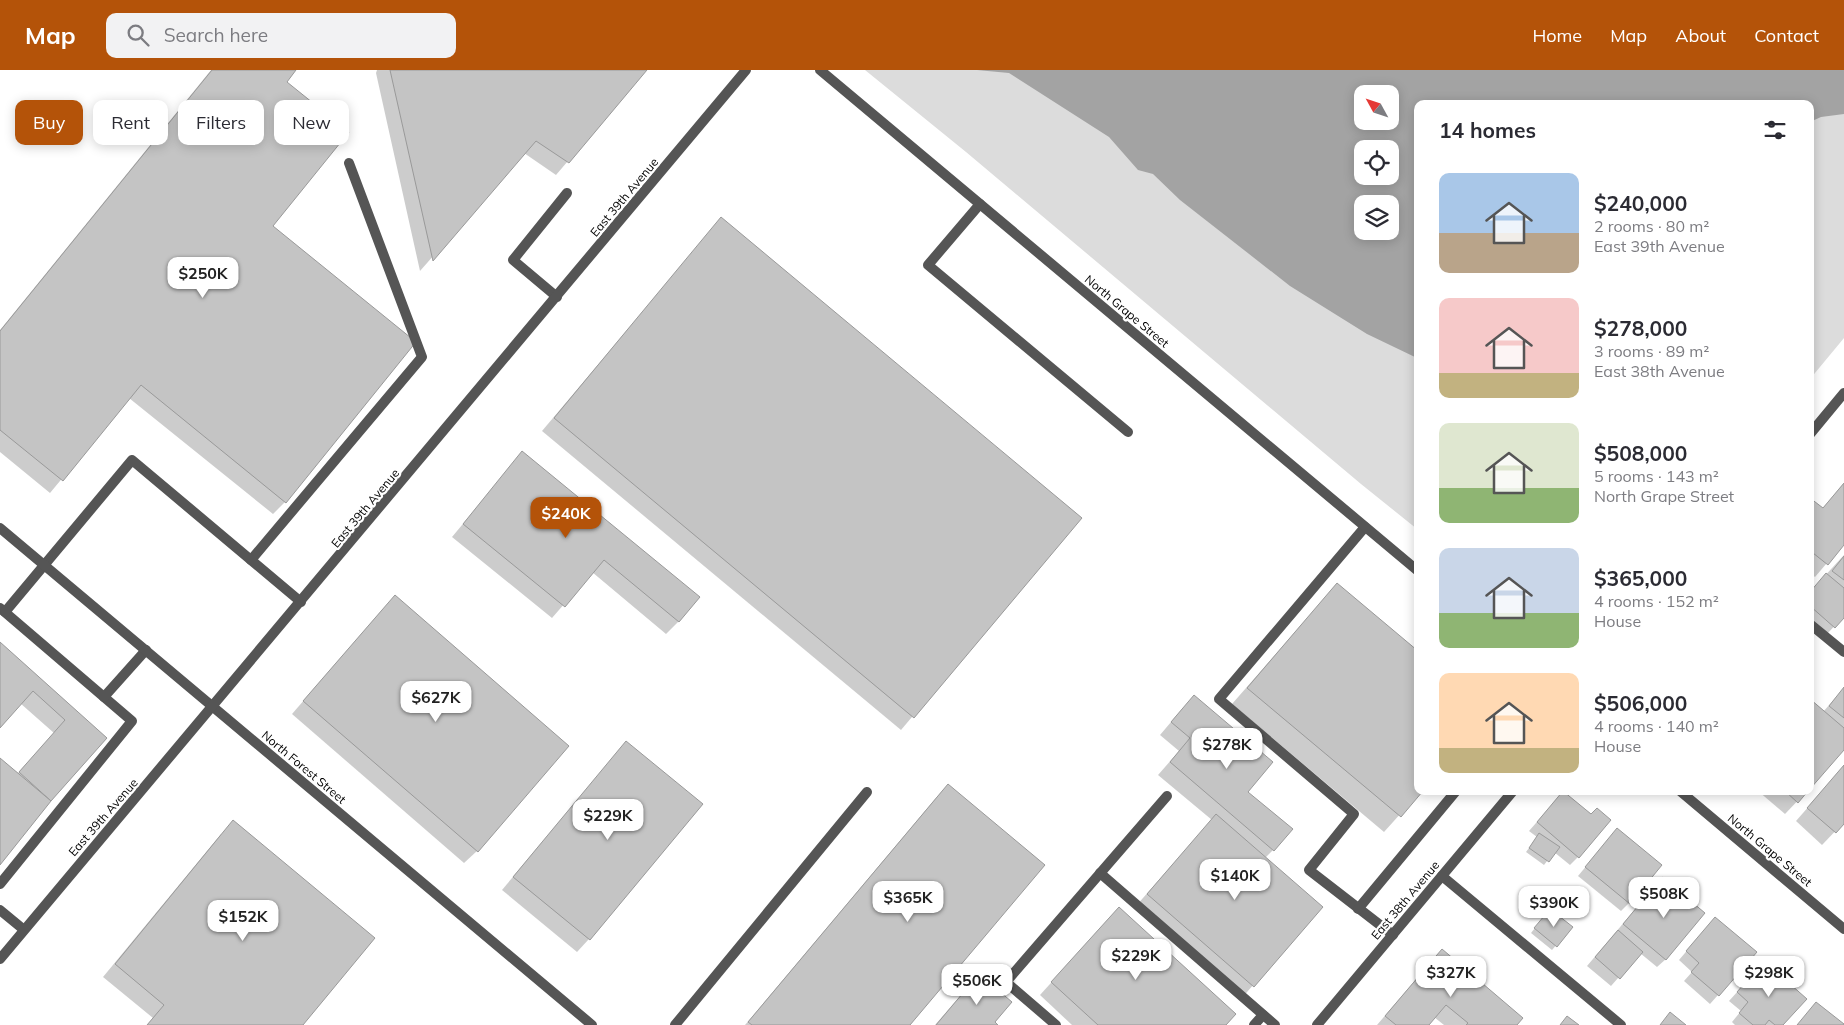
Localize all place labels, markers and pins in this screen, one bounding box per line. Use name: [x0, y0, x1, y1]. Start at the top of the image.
pin: $250K: [168, 256, 238, 299]
pin: $240K: [531, 496, 601, 539]
pin: $627K: [401, 680, 471, 723]
pin: $278K: [1192, 728, 1262, 770]
pin: $229K: [573, 798, 643, 841]
pin: $140K: [1200, 858, 1270, 901]
pin: $508K: [1629, 876, 1699, 919]
pin: $365K: [873, 880, 943, 923]
pin: $390K: [1519, 886, 1589, 928]
pin: $152K: [208, 900, 278, 942]
pin: $229K: [1101, 938, 1171, 981]
pin: $327K: [1416, 956, 1486, 998]
pin: $298K: [1734, 956, 1804, 998]
pin: $506K: [942, 964, 1012, 1006]

